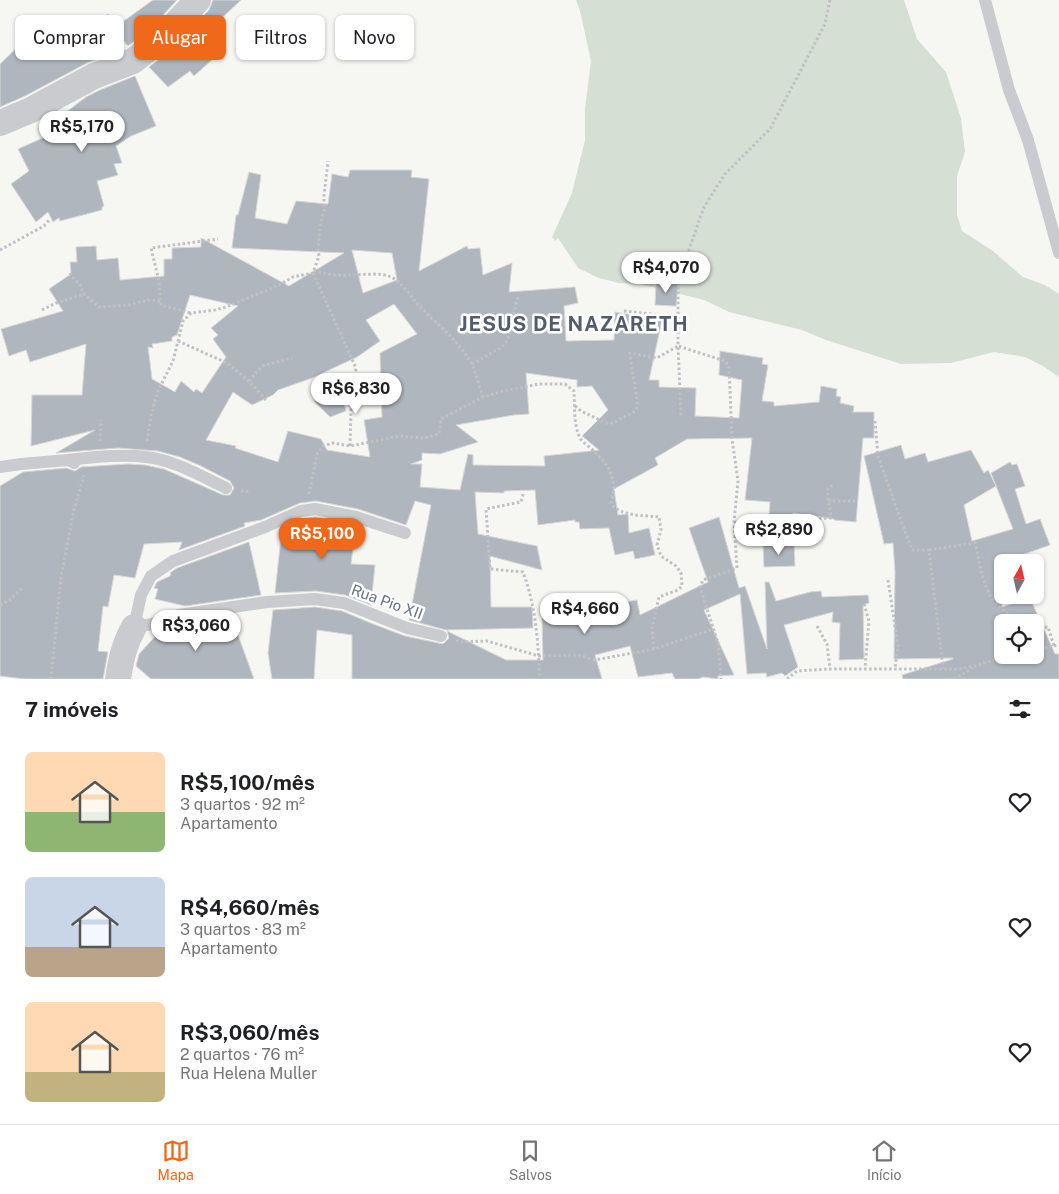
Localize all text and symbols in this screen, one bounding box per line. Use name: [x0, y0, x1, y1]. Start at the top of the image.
chip: Comprar: [15, 15, 124, 60]
chip: Alugar: [134, 15, 226, 60]
chip: Filtros: [236, 15, 325, 60]
chip: Novo: [335, 15, 414, 60]
pin: R$5,170: [36, 110, 128, 153]
text: R$5,170: [50, 117, 114, 136]
pin: R$4,070: [620, 252, 712, 294]
text: R$4,070: [632, 258, 700, 277]
district label: JESUS DE NAZARETH: [459, 312, 689, 336]
pin: R$6,830: [310, 372, 402, 415]
text: R$6,830: [322, 379, 390, 398]
pin: R$2,890: [733, 514, 825, 556]
pin: R$5,100: [276, 518, 368, 560]
text: R$2,890: [745, 520, 813, 539]
text: R$5,100: [290, 524, 354, 543]
north arrow: [994, 554, 1044, 604]
map controls: [994, 554, 1044, 664]
street label: Rua Pio XII: [349, 581, 425, 622]
pin: R$4,660: [539, 592, 631, 635]
text: R$4,660: [551, 599, 619, 618]
pin: R$3,060: [150, 610, 242, 652]
button: locate: [994, 614, 1044, 664]
text: R$3,060: [162, 616, 230, 635]
icon: filters: [1006, 695, 1034, 723]
text: 7 imóveis: [25, 697, 119, 722]
text: R$5,100/mês: [180, 770, 315, 795]
icon: home: [65, 772, 125, 832]
icon: heart: [1006, 788, 1034, 816]
text: 3 quartos · 92 m²: [180, 795, 305, 814]
text: Apartamento: [180, 814, 278, 833]
text: R$4,660/mês: [180, 895, 320, 920]
icon: home: [65, 897, 125, 957]
icon: heart: [1006, 913, 1034, 941]
text: 3 quartos · 83 m²: [180, 920, 306, 939]
text: Apartamento: [180, 939, 278, 958]
text: R$3,060/mês: [180, 1020, 319, 1045]
icon: home: [65, 1022, 125, 1082]
icon: heart: [1006, 1038, 1034, 1066]
text: 2 quartos · 76 m²: [180, 1045, 304, 1064]
text: Rua Helena Muller: [180, 1064, 317, 1083]
tab: Mapa: [158, 1137, 194, 1183]
tab: Salvos: [509, 1137, 552, 1183]
tab: Início: [867, 1137, 901, 1183]

